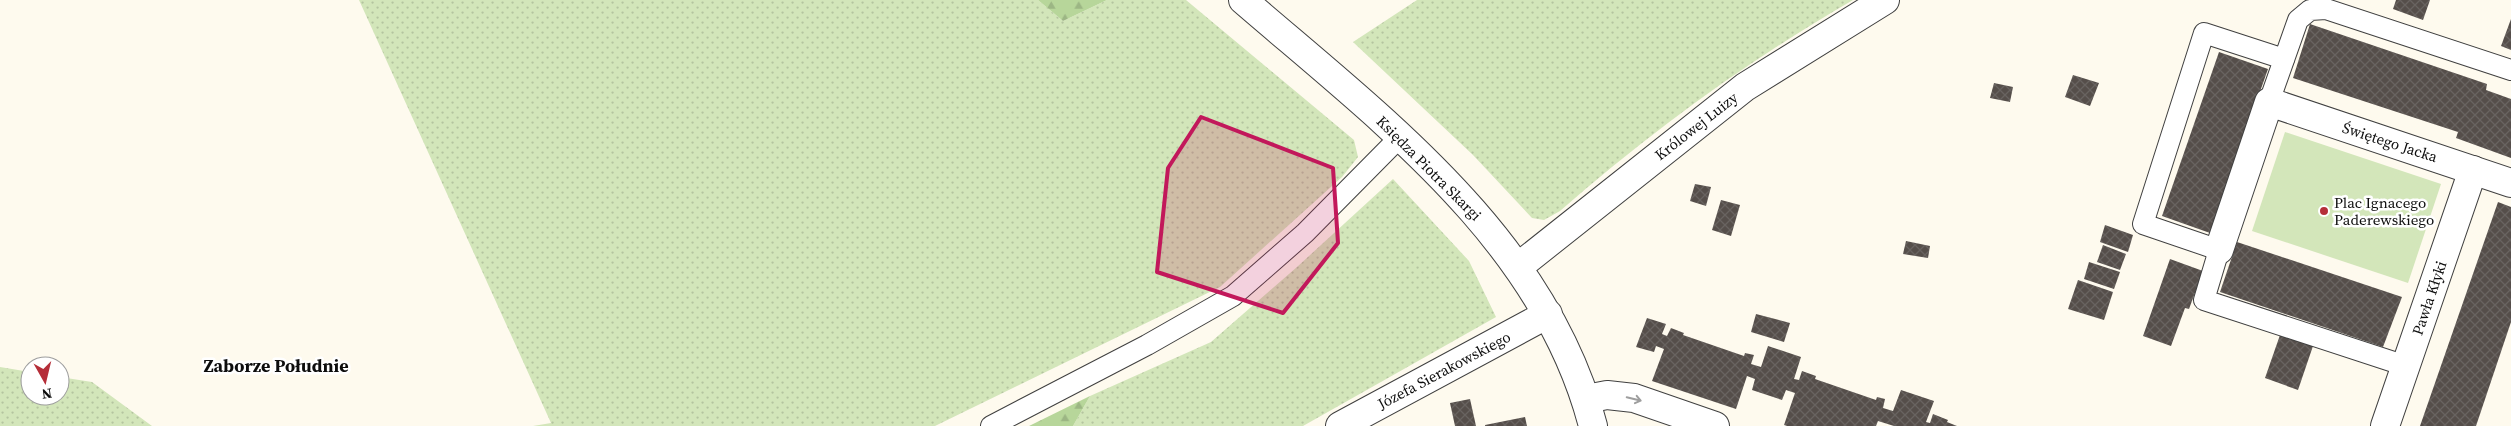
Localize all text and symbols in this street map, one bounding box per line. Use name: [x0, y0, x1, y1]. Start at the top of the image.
street label: Królowej Luizy: [1650, 87, 1742, 165]
street label: Księdza Piotra Skargi: [1372, 111, 1486, 225]
street label: Świętego Jacka: [2340, 117, 2441, 167]
place label: Plac Ignacego Paderewskiego: [2334, 192, 2434, 230]
marker: Plac Ignacego Paderewskiego: [2318, 205, 2330, 217]
street label: Pawła Kłyki: [2407, 258, 2451, 338]
street label: Józefa Sierakowskiego: [1373, 326, 1514, 414]
district label: Zaborze Południe: [203, 353, 349, 378]
north arrow: [20, 356, 70, 406]
text: N: [40, 383, 53, 404]
one-way arrow: [1626, 395, 1642, 404]

